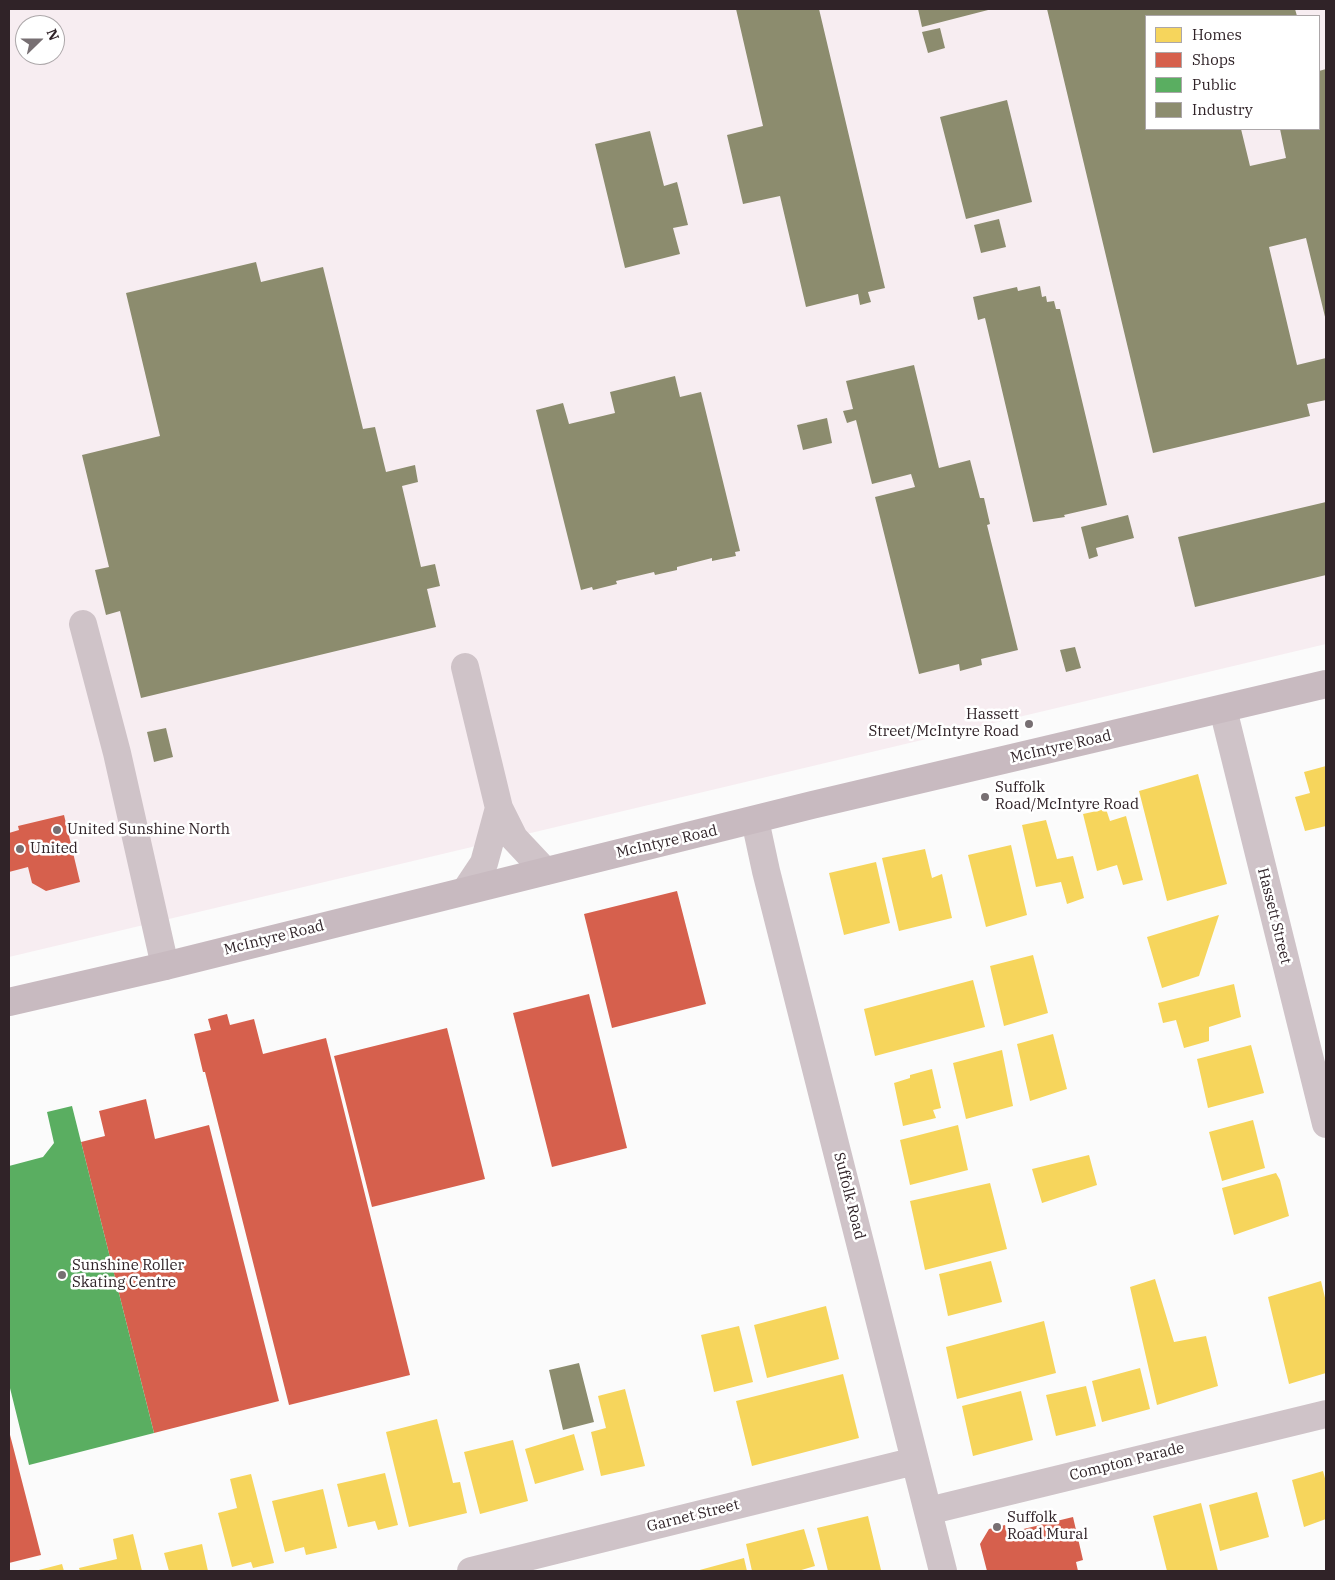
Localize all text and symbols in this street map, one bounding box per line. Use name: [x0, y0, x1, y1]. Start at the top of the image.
north arrow: [15, 15, 65, 65]
legend: [1145, 15, 1320, 130]
text: Homes: [1192, 25, 1242, 44]
text: N: [43, 26, 63, 43]
text: Shops: [1192, 50, 1235, 69]
text: Public: [1192, 75, 1237, 94]
text: Industry: [1192, 100, 1253, 119]
place label: Hassett Street/McIntyre Road: [868, 706, 1019, 741]
marker: Hassett Street/McIntyre Road: [1023, 718, 1035, 730]
street label: McIntyre Road: [1009, 727, 1113, 767]
place label: Suffolk Road/McIntyre Road: [995, 779, 1139, 814]
marker: Suffolk Road/McIntyre Road: [979, 791, 991, 803]
place label: United Sunshine North: [67, 821, 230, 839]
street label: McIntyre Road: [615, 822, 719, 862]
marker: United Sunshine North: [51, 824, 63, 836]
place label: United: [30, 840, 78, 858]
marker: United: [14, 843, 26, 855]
street label: Hassett Street: [1253, 866, 1295, 966]
street label: McIntyre Road: [222, 917, 326, 959]
street label: Suffolk Road: [829, 1151, 869, 1241]
place label: Sunshine Roller Skating Centre: [72, 1257, 184, 1292]
marker: Sunshine Roller Skating Centre: [56, 1269, 68, 1281]
street label: Compton Parade: [1068, 1439, 1186, 1485]
street label: Garnet Street: [645, 1496, 741, 1536]
place label: Suffolk Road Mural: [1007, 1509, 1088, 1544]
marker: Suffolk Road Mural: [991, 1521, 1003, 1533]

